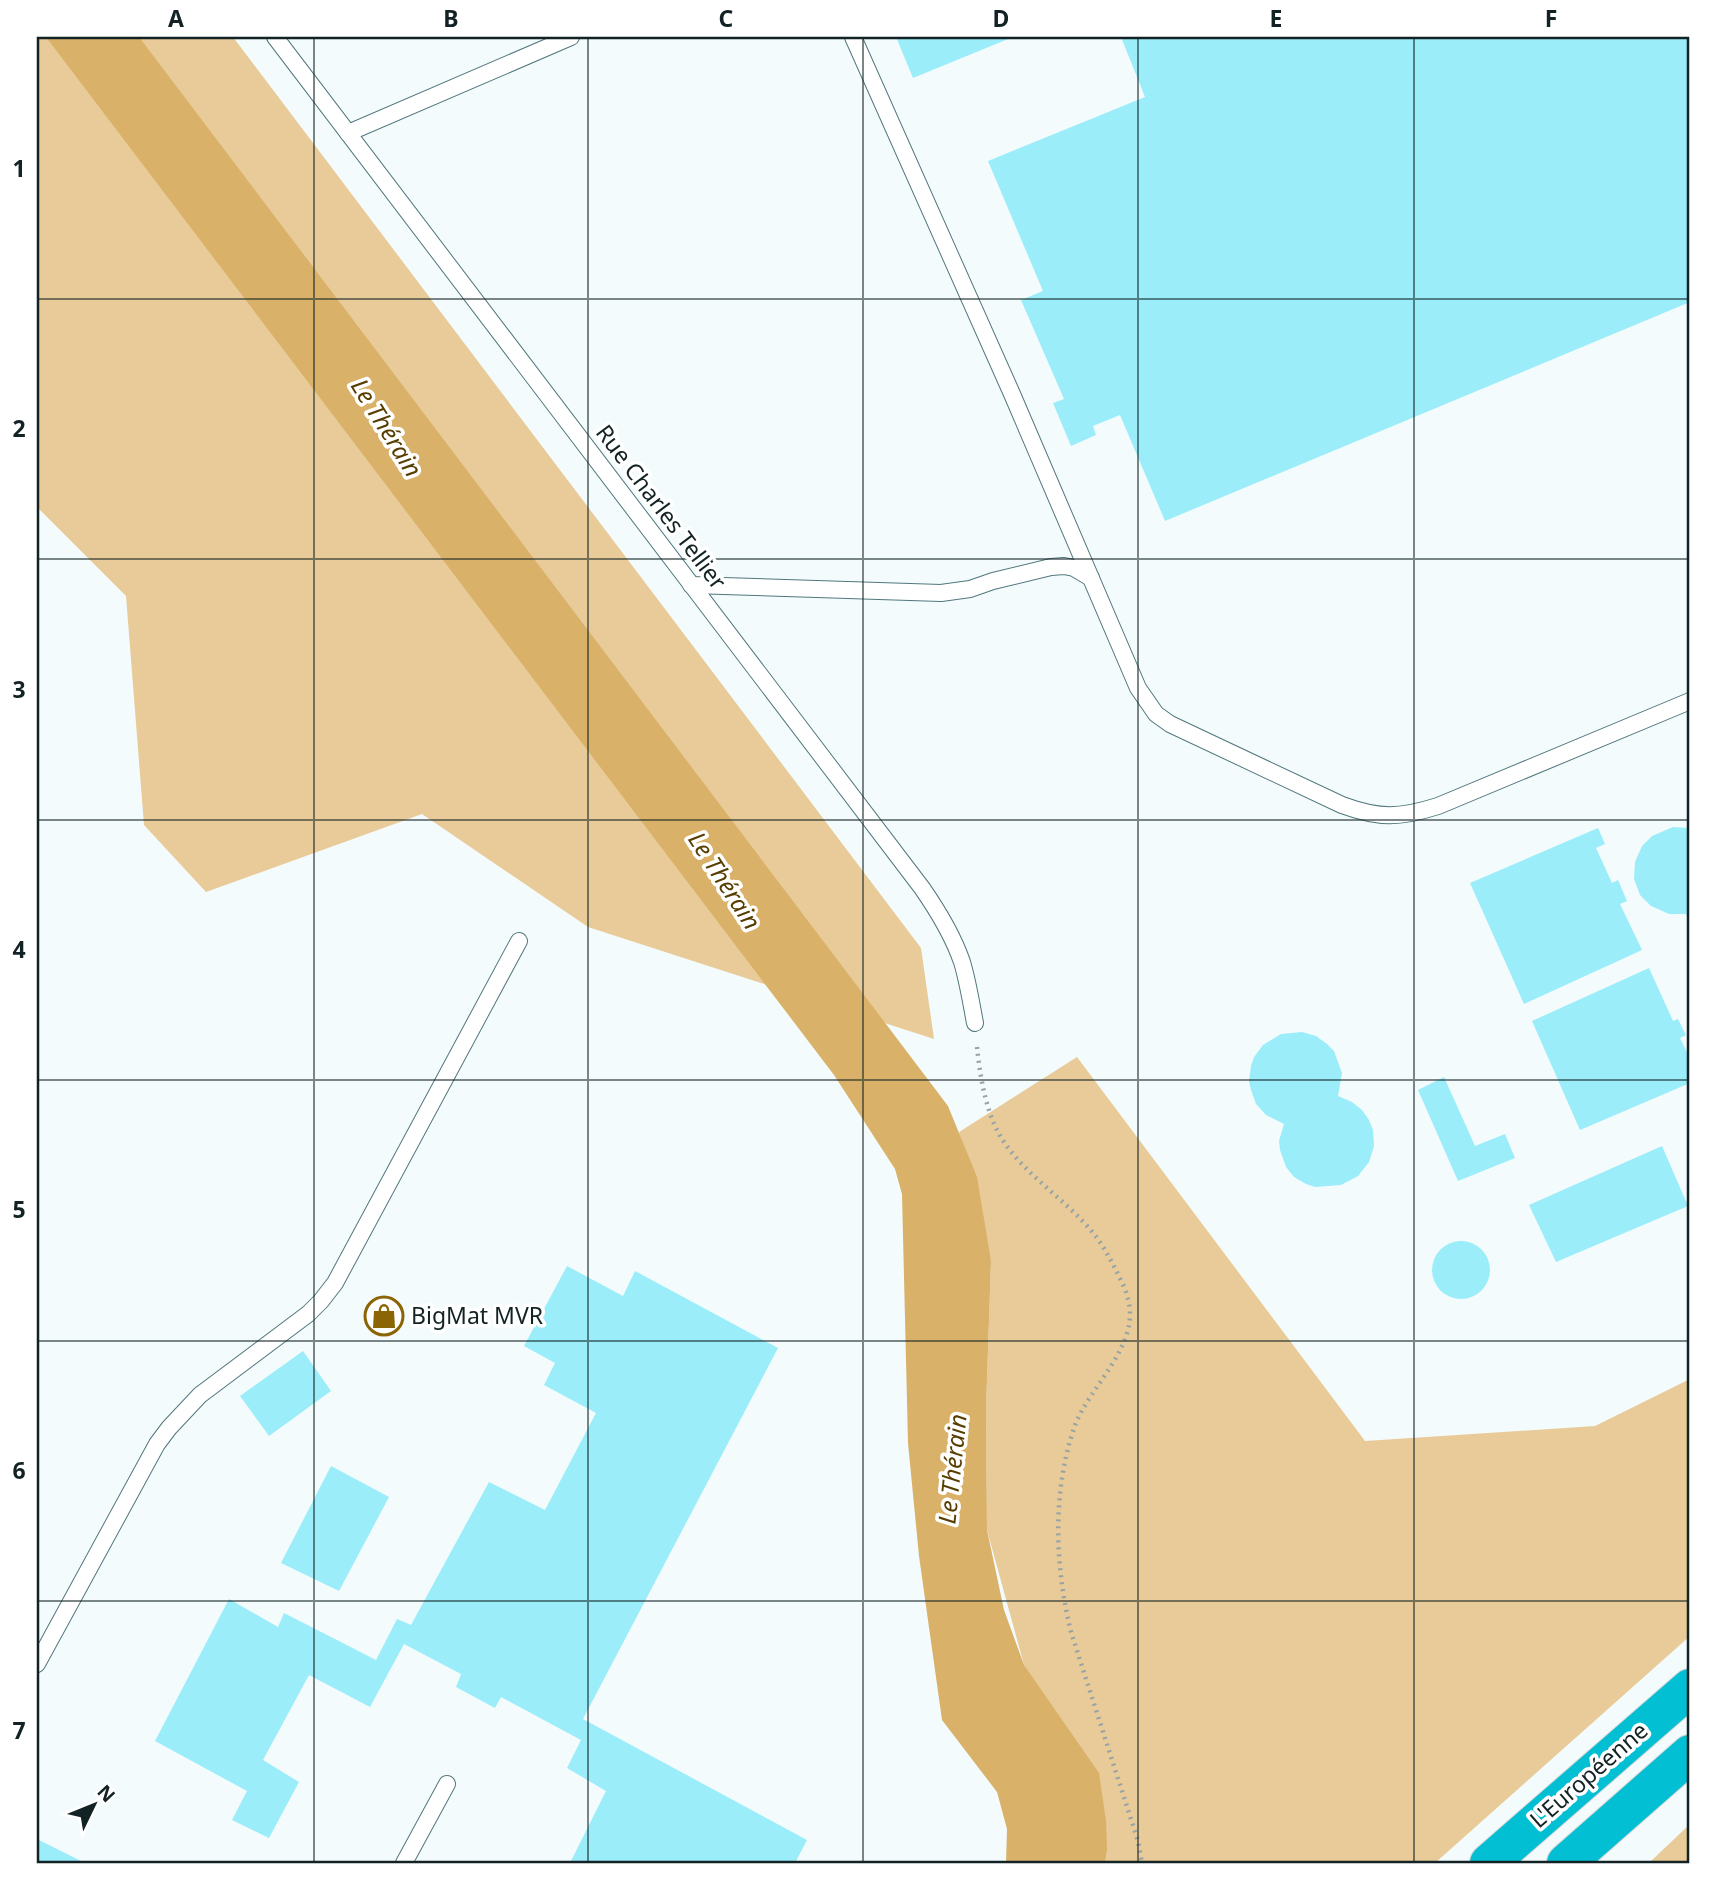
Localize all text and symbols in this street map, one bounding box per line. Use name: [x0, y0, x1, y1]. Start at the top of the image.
text: A: [168, 2, 184, 34]
text: B: [443, 2, 459, 34]
text: C: [719, 2, 734, 34]
text: D: [993, 2, 1009, 34]
text: E: [1270, 2, 1282, 34]
text: F: [1545, 2, 1557, 34]
text: 1: [12, 152, 26, 184]
water label: Le Thérain: [344, 372, 431, 483]
text: 2: [12, 412, 26, 444]
street label: Rue Charles Tellier: [589, 417, 735, 596]
text: 3: [12, 673, 26, 705]
water label: Le Thérain: [681, 825, 769, 935]
text: 4: [12, 933, 26, 965]
text: 5: [12, 1193, 26, 1225]
shop icon: BigMat MVR: [363, 1295, 405, 1337]
place label: BigMat MVR: [411, 1299, 543, 1331]
water label: Le Thérain: [929, 1412, 974, 1525]
text: 6: [12, 1454, 26, 1486]
text: 7: [12, 1714, 26, 1746]
street label: L'Européenne: [1522, 1714, 1654, 1834]
north arrow: [60, 1770, 130, 1840]
text: N: [92, 1779, 121, 1808]

